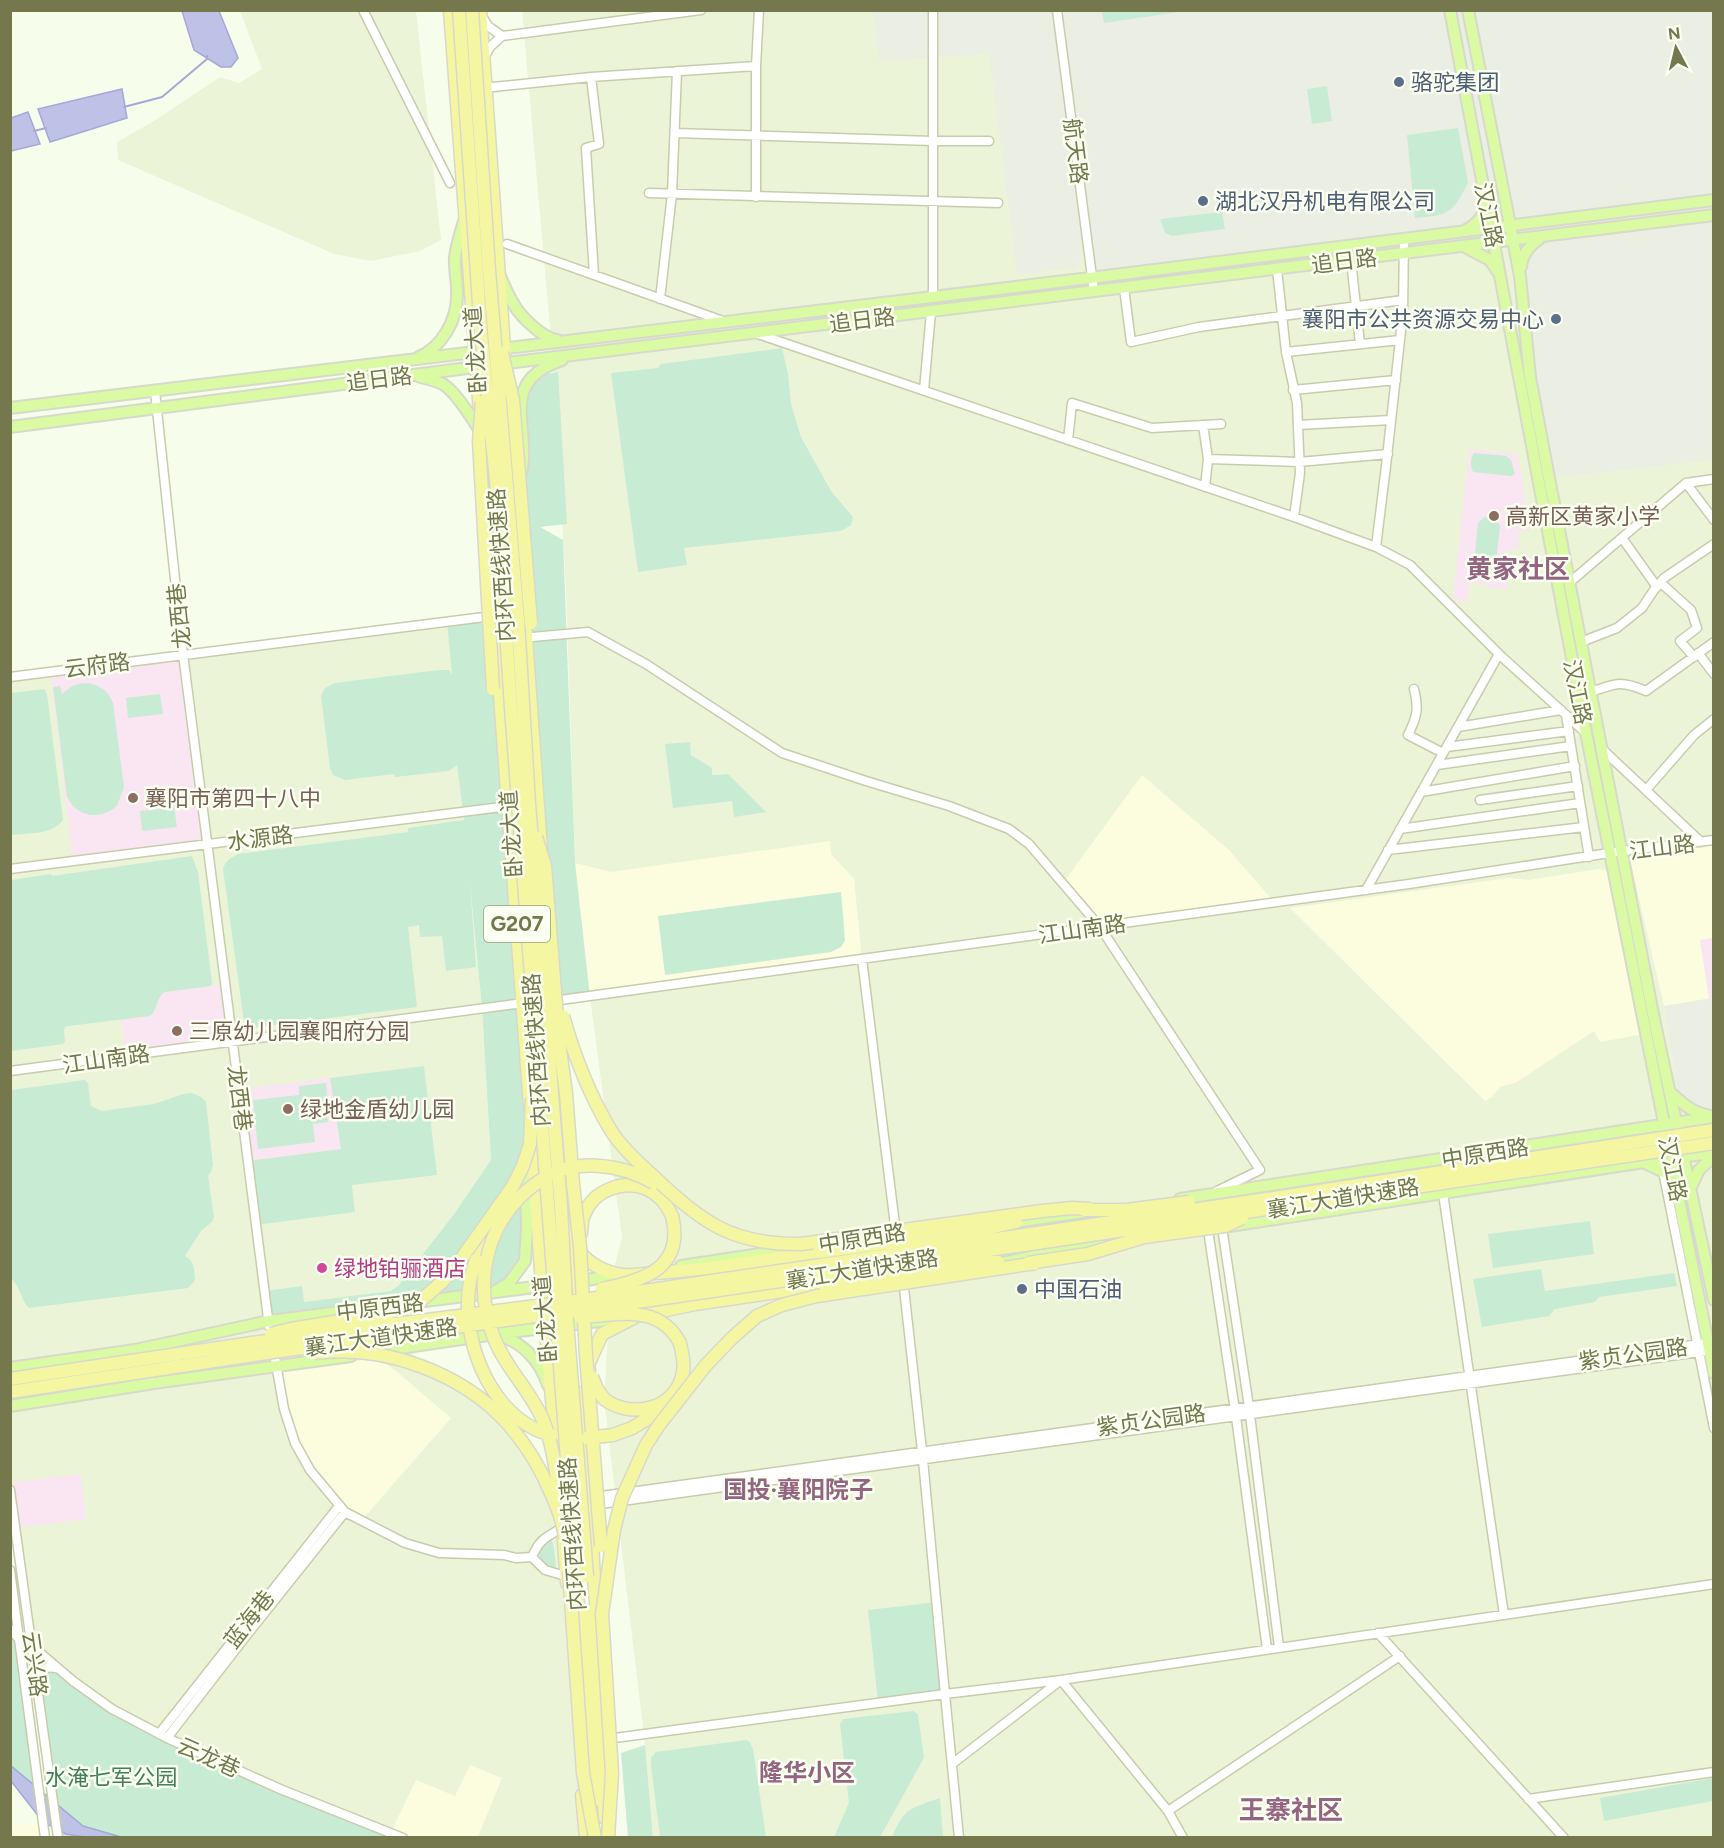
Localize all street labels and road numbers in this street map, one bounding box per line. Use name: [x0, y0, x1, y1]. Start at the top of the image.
street label: 航天路: [1058, 117, 1093, 185]
street label: 汉江路: [1469, 180, 1508, 250]
street label: 追日路: [1310, 244, 1378, 279]
street label: 追日路: [828, 303, 896, 338]
street label: 卧龙大道: [459, 305, 492, 395]
street label: 追日路: [345, 362, 413, 397]
street label: 内环西线快速路: [483, 487, 520, 643]
street label: 龙西巷: [163, 582, 196, 650]
street label: 云府路: [63, 648, 131, 683]
street label: 汉江路: [1558, 657, 1597, 727]
street label: 卧龙大道: [495, 789, 528, 879]
street label: 水源路: [226, 821, 294, 856]
street label: 江山路: [1628, 830, 1696, 865]
road number: G207: [484, 906, 550, 942]
street label: 江山南路: [1037, 910, 1128, 949]
street label: 内环西线快速路: [518, 972, 555, 1128]
street label: 江山南路: [61, 1040, 152, 1079]
street label: 龙西巷: [222, 1064, 257, 1132]
street label: 中原西路: [1440, 1133, 1531, 1174]
street label: 汉江路: [1653, 1134, 1692, 1204]
street label: 襄江大道快速路: [1265, 1173, 1421, 1224]
street label: 中原西路: [817, 1218, 908, 1259]
street label: 襄江大道快速路: [784, 1244, 940, 1295]
street label: 卧龙大道: [528, 1274, 563, 1364]
street label: 中原西路: [335, 1289, 425, 1326]
street label: 襄江大道快速路: [303, 1313, 459, 1362]
street label: 紫贞公园路: [1577, 1333, 1689, 1376]
street label: 紫贞公园路: [1095, 1399, 1207, 1442]
street label: 内环西线快速路: [554, 1456, 591, 1612]
street label: 蓝海巷: [218, 1585, 280, 1654]
street label: 云兴路: [17, 1630, 52, 1699]
street label: 云龙巷: [173, 1732, 244, 1783]

